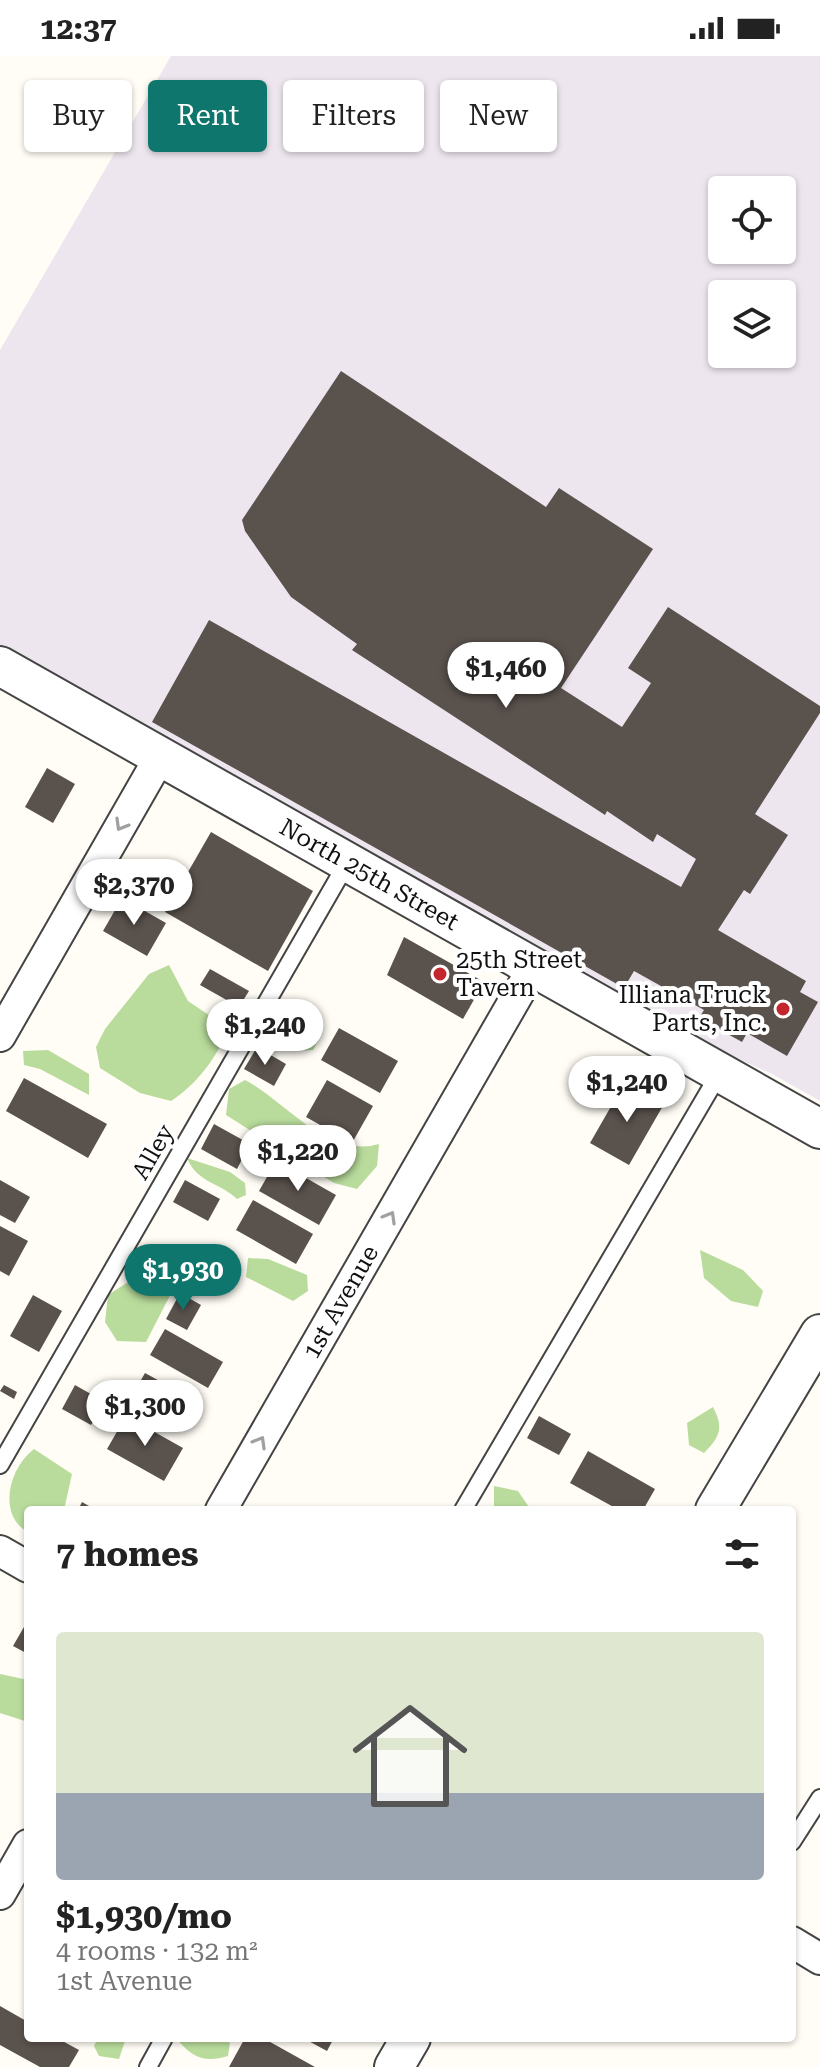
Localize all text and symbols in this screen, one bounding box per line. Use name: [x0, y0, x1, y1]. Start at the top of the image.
text: 12:37: [40, 11, 117, 46]
chip: Buy: [24, 80, 132, 152]
chip: Rent: [148, 80, 267, 152]
chip: Filters: [283, 80, 424, 152]
chip: New: [440, 80, 557, 152]
map controls: [708, 176, 796, 368]
button: locate: [708, 176, 796, 264]
button: layers: [708, 280, 796, 368]
pin: $1,460: [441, 642, 571, 710]
text: $1,460: [465, 653, 547, 683]
street label: North 25th Street: [275, 813, 464, 936]
one-way arrow: [115, 816, 131, 831]
pin: $2,370: [69, 859, 199, 927]
text: $2,370: [93, 870, 175, 900]
place label: 25th Street Tavern: [456, 946, 582, 1002]
marker: 25th Street Tavern: [431, 965, 449, 983]
place label: Illiana Truck Parts, Inc.: [619, 981, 767, 1037]
pin: $1,240: [200, 999, 330, 1067]
marker: Illiana Truck Parts, Inc.: [774, 1000, 792, 1018]
text: $1,240: [224, 1010, 306, 1040]
pin: $1,240: [562, 1056, 692, 1124]
text: $1,240: [586, 1067, 668, 1097]
street label: Alley: [126, 1119, 180, 1185]
pin: $1,220: [233, 1125, 363, 1193]
text: $1,220: [257, 1136, 339, 1166]
one-way arrow: [380, 1211, 396, 1226]
street label: 1st Avenue: [297, 1240, 384, 1364]
pin: $1,930: [118, 1244, 248, 1312]
text: $1,930: [142, 1255, 224, 1285]
pin: $1,300: [80, 1380, 210, 1448]
text: $1,300: [104, 1391, 186, 1421]
one-way arrow: [250, 1437, 266, 1451]
icon: filters: [720, 1532, 764, 1576]
text: 7 homes: [56, 1534, 199, 1574]
icon: home: [338, 1684, 482, 1828]
text: $1,930/mo: [56, 1896, 232, 1936]
text: 4 rooms · 132 m²: [56, 1936, 258, 1966]
text: 1st Avenue: [56, 1966, 192, 1996]

